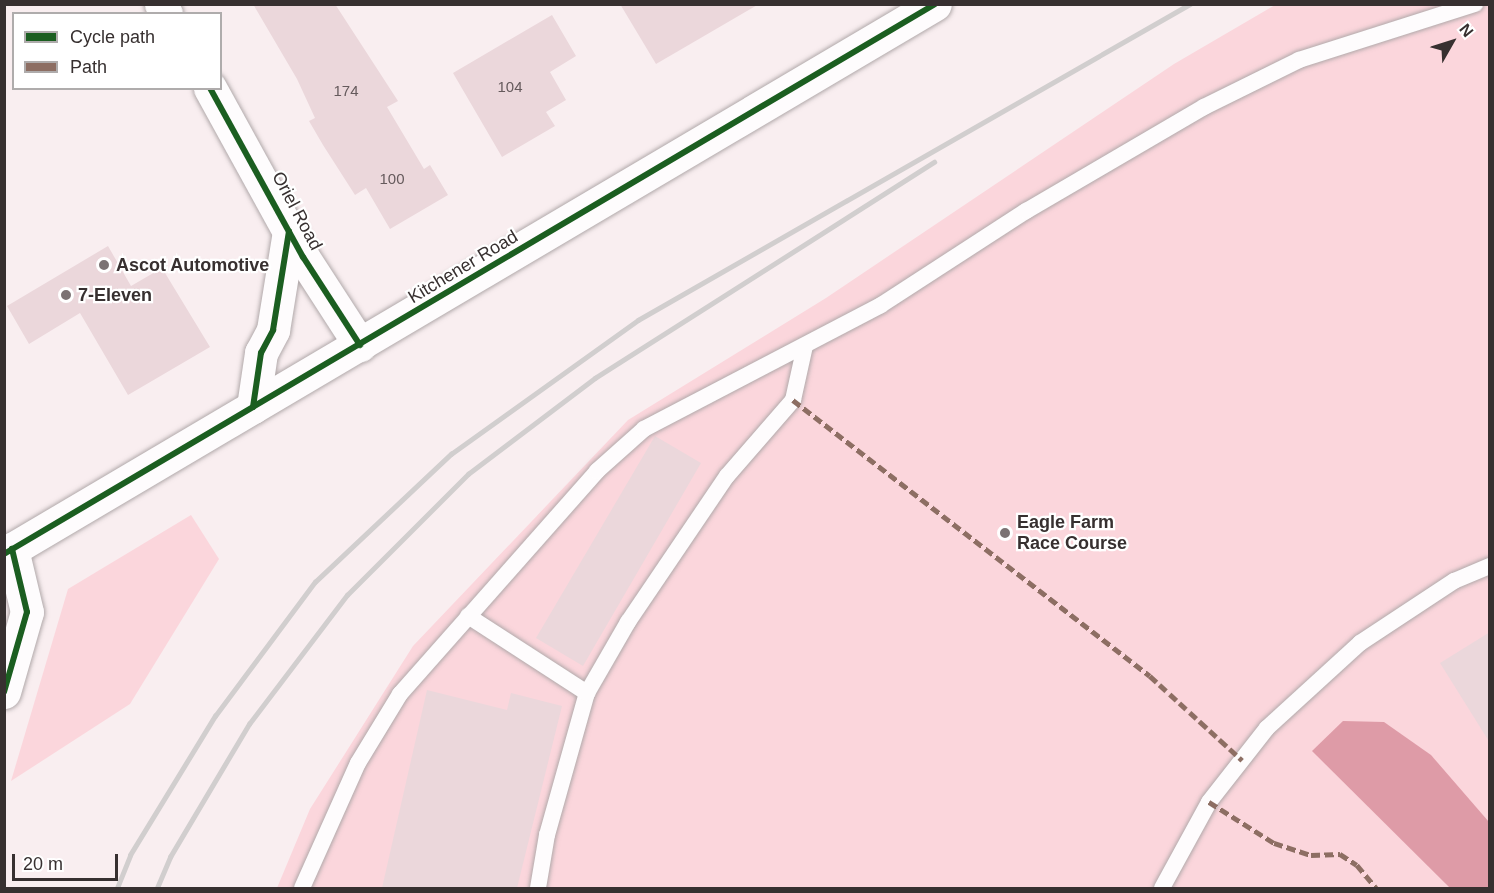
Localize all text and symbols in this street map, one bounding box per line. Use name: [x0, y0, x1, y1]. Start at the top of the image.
legend: [12, 12, 222, 90]
north arrow: [1422, 12, 1482, 72]
text: N: [1456, 21, 1477, 40]
text: Cycle path: [70, 27, 155, 47]
text: Path: [70, 57, 107, 77]
house number: 104: [497, 78, 523, 96]
house number: 174: [333, 82, 359, 100]
street label: Oriel Road: [267, 168, 327, 254]
house number: 100: [379, 170, 405, 188]
street label: Kitchener Road: [404, 226, 522, 308]
place label: Ascot Automotive: [116, 254, 270, 276]
marker: Ascot Automotive: [97, 258, 111, 272]
place label: 7-Eleven: [78, 284, 152, 306]
marker: 7-Eleven: [59, 288, 73, 302]
place label: Eagle Farm Race Course: [1017, 512, 1127, 554]
marker: Eagle Farm Race Course: [998, 526, 1012, 540]
scale bar: [15, 842, 122, 880]
text: 20 m: [23, 854, 63, 874]

